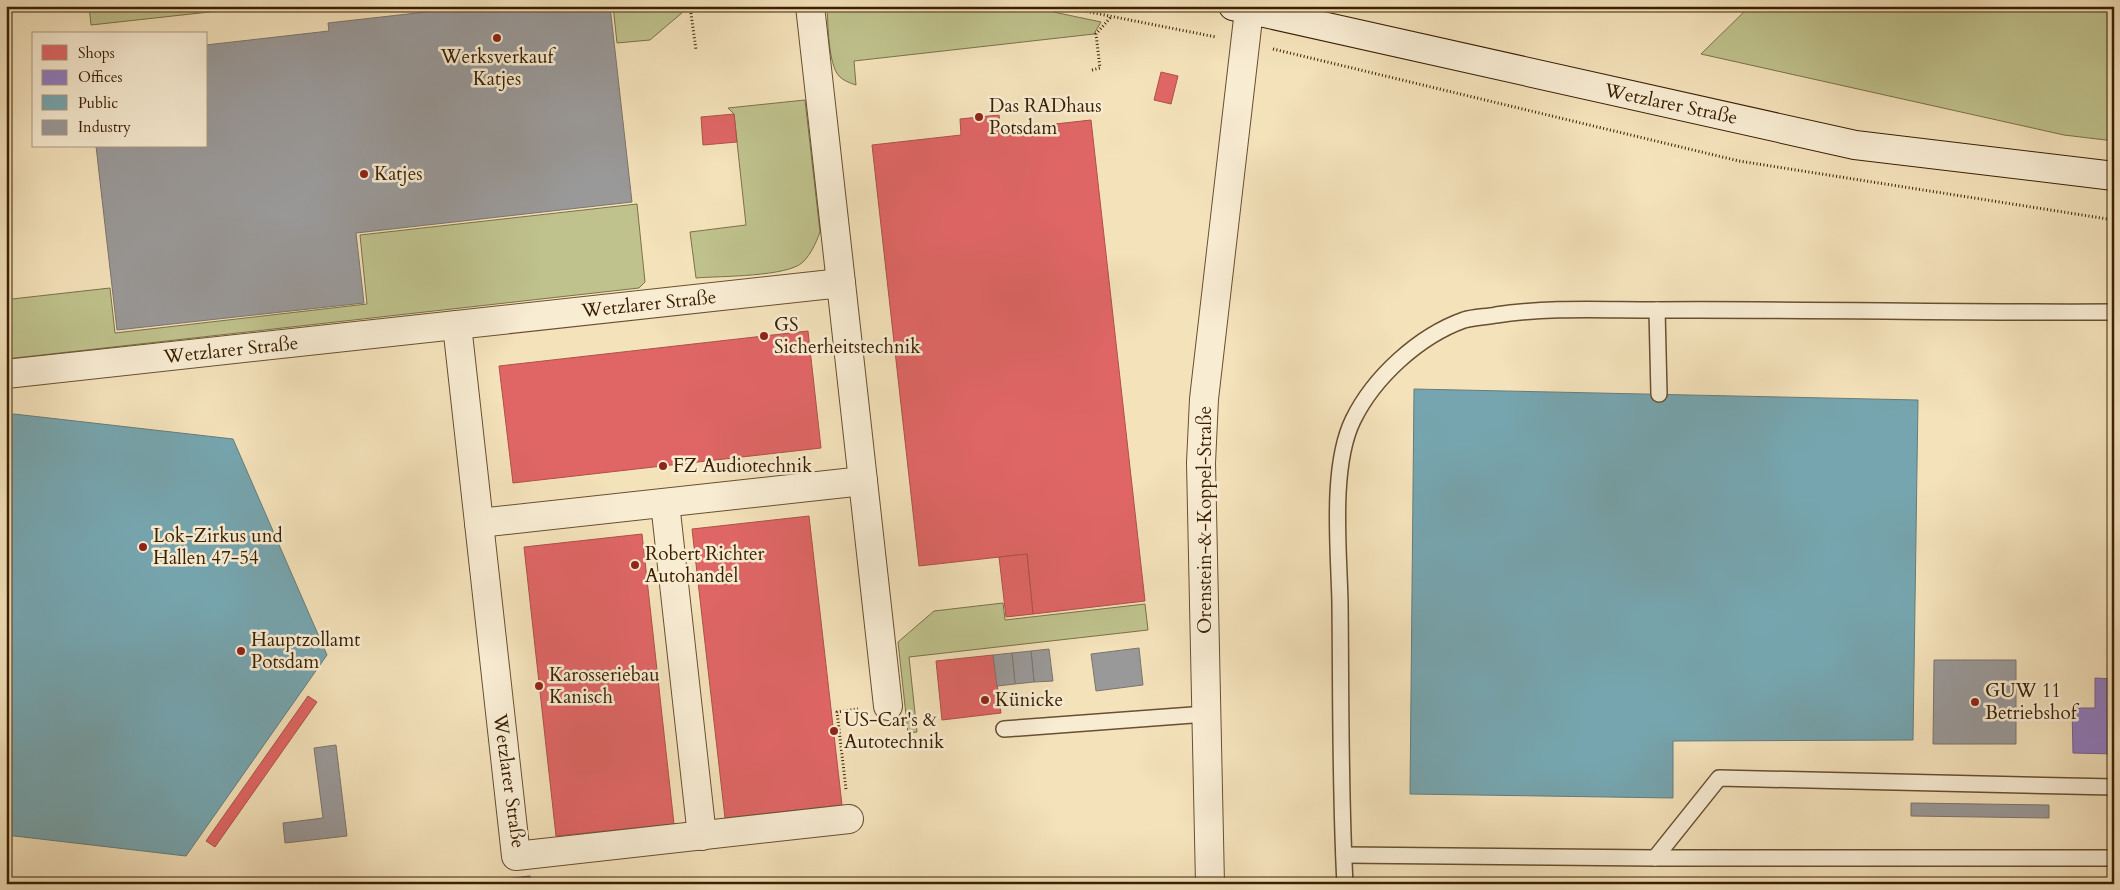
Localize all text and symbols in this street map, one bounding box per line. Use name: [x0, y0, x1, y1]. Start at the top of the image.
legend: [32, 32, 208, 148]
marker: Werksverkauf Katjes: [491, 32, 503, 44]
text: Shops: [78, 43, 115, 63]
place label: Werksverkauf Katjes: [440, 44, 557, 92]
text: Offices: [78, 67, 123, 87]
street label: Wetzlarer Straße: [1601, 77, 1740, 131]
text: Public: [78, 93, 118, 113]
place label: Das RADhaus Potsdam: [989, 93, 1102, 141]
marker: Das RADhaus Potsdam: [973, 111, 985, 123]
text: Industry: [78, 117, 131, 137]
place label: Katjes: [374, 161, 423, 187]
marker: Katjes: [358, 168, 370, 180]
street label: Wetzlarer Straße: [579, 284, 718, 324]
place label: GS Sicherheitstechnik: [774, 312, 921, 360]
street label: Wetzlarer Straße: [161, 330, 300, 370]
marker: GS Sicherheitstechnik: [758, 330, 770, 342]
street label: Orenstein-&-Koppel-Straße: [1192, 406, 1218, 634]
place label: FZ Audiotechnik: [673, 453, 813, 479]
marker: FZ Audiotechnik: [657, 460, 669, 472]
place label: Lok-Zirkus und Hallen 47-54: [153, 523, 283, 571]
marker: Lok-Zirkus und Hallen 47-54: [137, 541, 149, 553]
place label: Robert Richter Autohandel: [645, 541, 765, 589]
marker: Robert Richter Autohandel: [629, 559, 641, 571]
place label: Hauptzollamt Potsdam: [251, 627, 360, 675]
marker: Hauptzollamt Potsdam: [235, 645, 247, 657]
place label: Karosseriebau Kanisch: [549, 662, 660, 710]
place label: GUW 11 Betriebshof: [1985, 678, 2080, 726]
marker: Karosseriebau Kanisch: [533, 680, 545, 692]
place label: Künicke: [995, 687, 1063, 713]
marker: Künicke: [979, 694, 991, 706]
marker: GUW 11 Betriebshof: [1969, 696, 1981, 708]
place label: US-Car's & Autotechnik: [844, 707, 945, 755]
street label: Wetzlarer Straße: [487, 711, 531, 850]
marker: US-Car's & Autotechnik: [828, 725, 840, 737]

